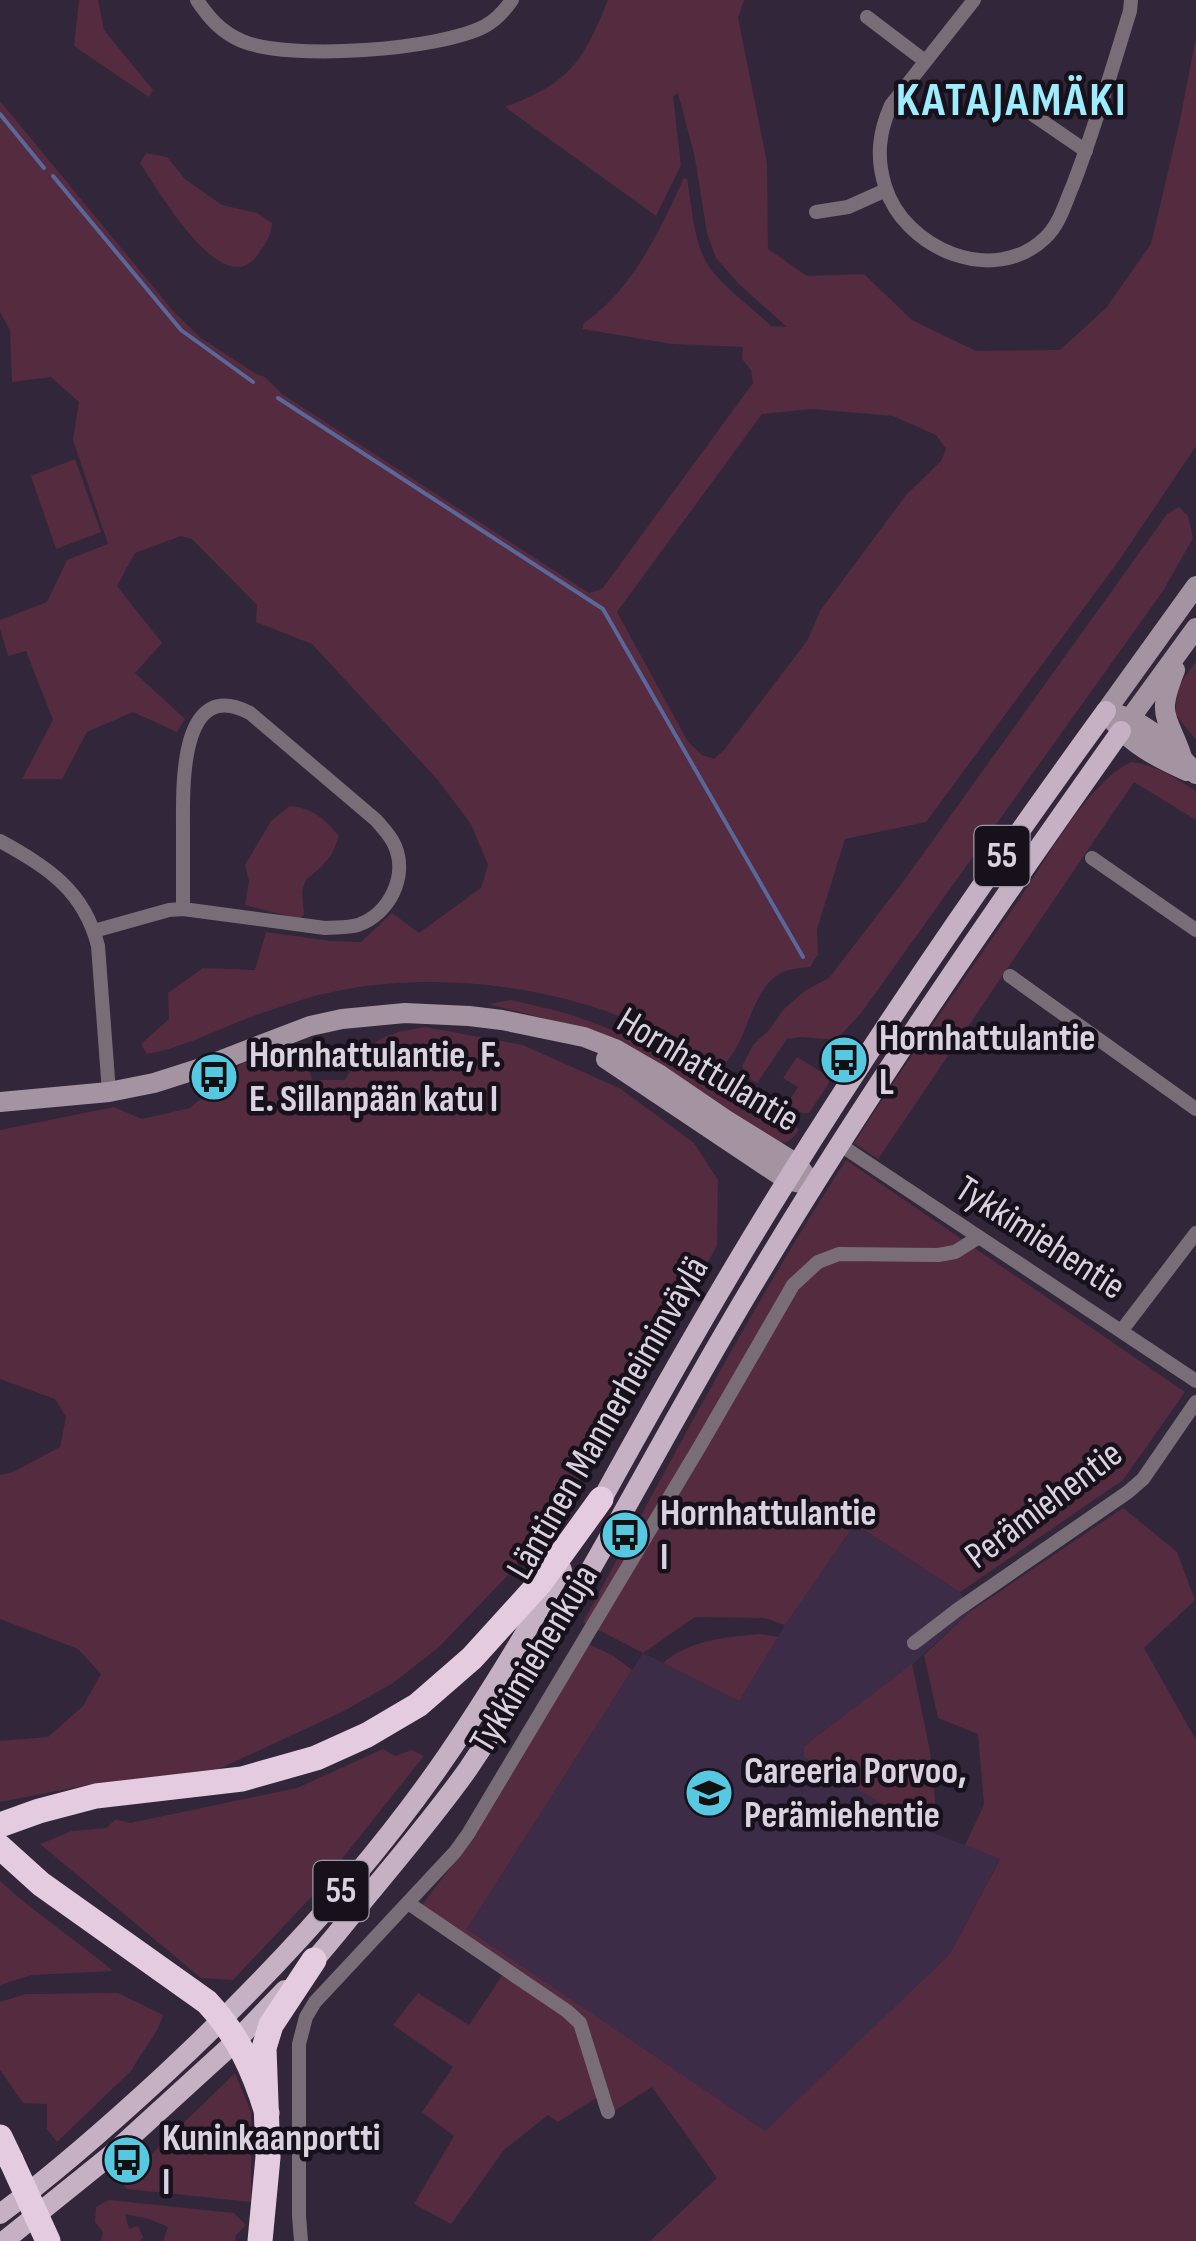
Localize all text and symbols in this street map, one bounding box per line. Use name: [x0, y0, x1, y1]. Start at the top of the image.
district label: KATAJAMÄKI: [896, 72, 1128, 129]
road number: 55: [974, 826, 1030, 886]
street label: Hornhattulantie: [609, 998, 807, 1142]
place label: Hornhattulantie L: [879, 1016, 1095, 1105]
place label: Hornhattulantie, F. E. Sillanpään katu I: [249, 1033, 501, 1122]
bus stop icon: Hornhattulantie L: [818, 1034, 870, 1086]
bus stop icon: Hornhattulantie, F. E. Sillanpään katu I: [188, 1051, 240, 1103]
street label: Tykkimiehentie: [947, 1166, 1133, 1310]
street label: Läntinen Mannerheiminväylä: [497, 1249, 719, 1587]
street label: Perämiehentie: [957, 1431, 1131, 1579]
place label: Hornhattulantie I: [660, 1491, 876, 1580]
bus stop icon: Hornhattulantie I: [599, 1509, 651, 1561]
street label: Tykkimiehenkuja: [460, 1557, 608, 1761]
place label: Careeria Porvoo, Perämiehentie: [744, 1749, 967, 1838]
school or university icon: Careeria Porvoo, Perämiehentie: [683, 1767, 735, 1819]
road number: 55: [314, 1861, 368, 1921]
place label: Kuninkaanportti I: [162, 2116, 380, 2205]
bus stop icon: Kuninkaanportti I: [101, 2134, 153, 2186]

